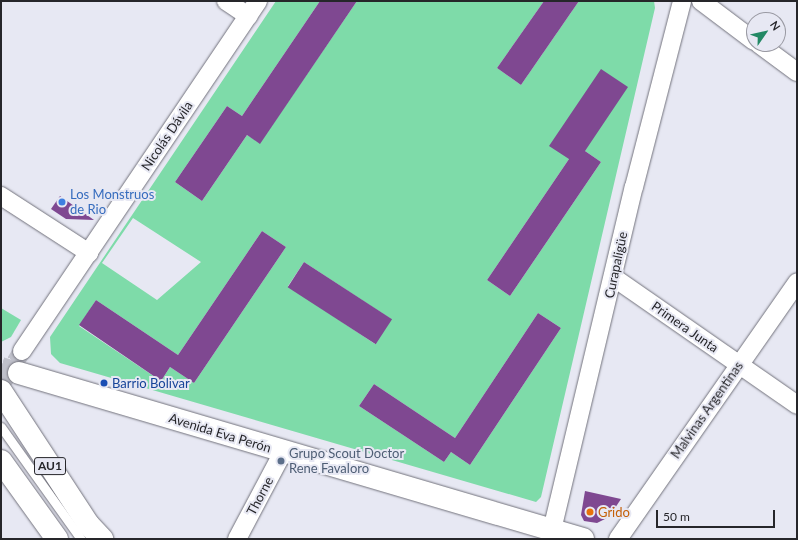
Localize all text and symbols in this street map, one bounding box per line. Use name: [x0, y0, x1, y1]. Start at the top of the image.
north arrow: [746, 12, 786, 52]
text: N: [768, 18, 783, 33]
street label: Nicolás Dávila: [138, 98, 196, 174]
place label: Los Monstruos de Rio: [70, 187, 154, 218]
marker: Los Monstruos de Rio: [57, 197, 67, 207]
street label: Curapaligüe: [601, 230, 631, 300]
street label: Primera Junta: [648, 298, 722, 356]
street label: Malvinas Argentinas: [668, 358, 746, 462]
place label: Barrio Bolivar: [112, 375, 190, 391]
marker: Barrio Bolivar: [99, 378, 109, 388]
street label: Avenida Eva Perón: [167, 410, 273, 456]
place label: Grupo Scout Doctor Rene Favaloro: [289, 446, 404, 477]
road number: AU1: [34, 456, 66, 476]
marker: Grupo Scout Doctor Rene Favaloro: [276, 456, 286, 466]
street label: Thorne: [243, 474, 277, 518]
scale bar: [658, 502, 777, 528]
place label: Grido: [598, 504, 630, 520]
marker: Grido: [585, 507, 595, 517]
text: 50 m: [663, 509, 690, 524]

